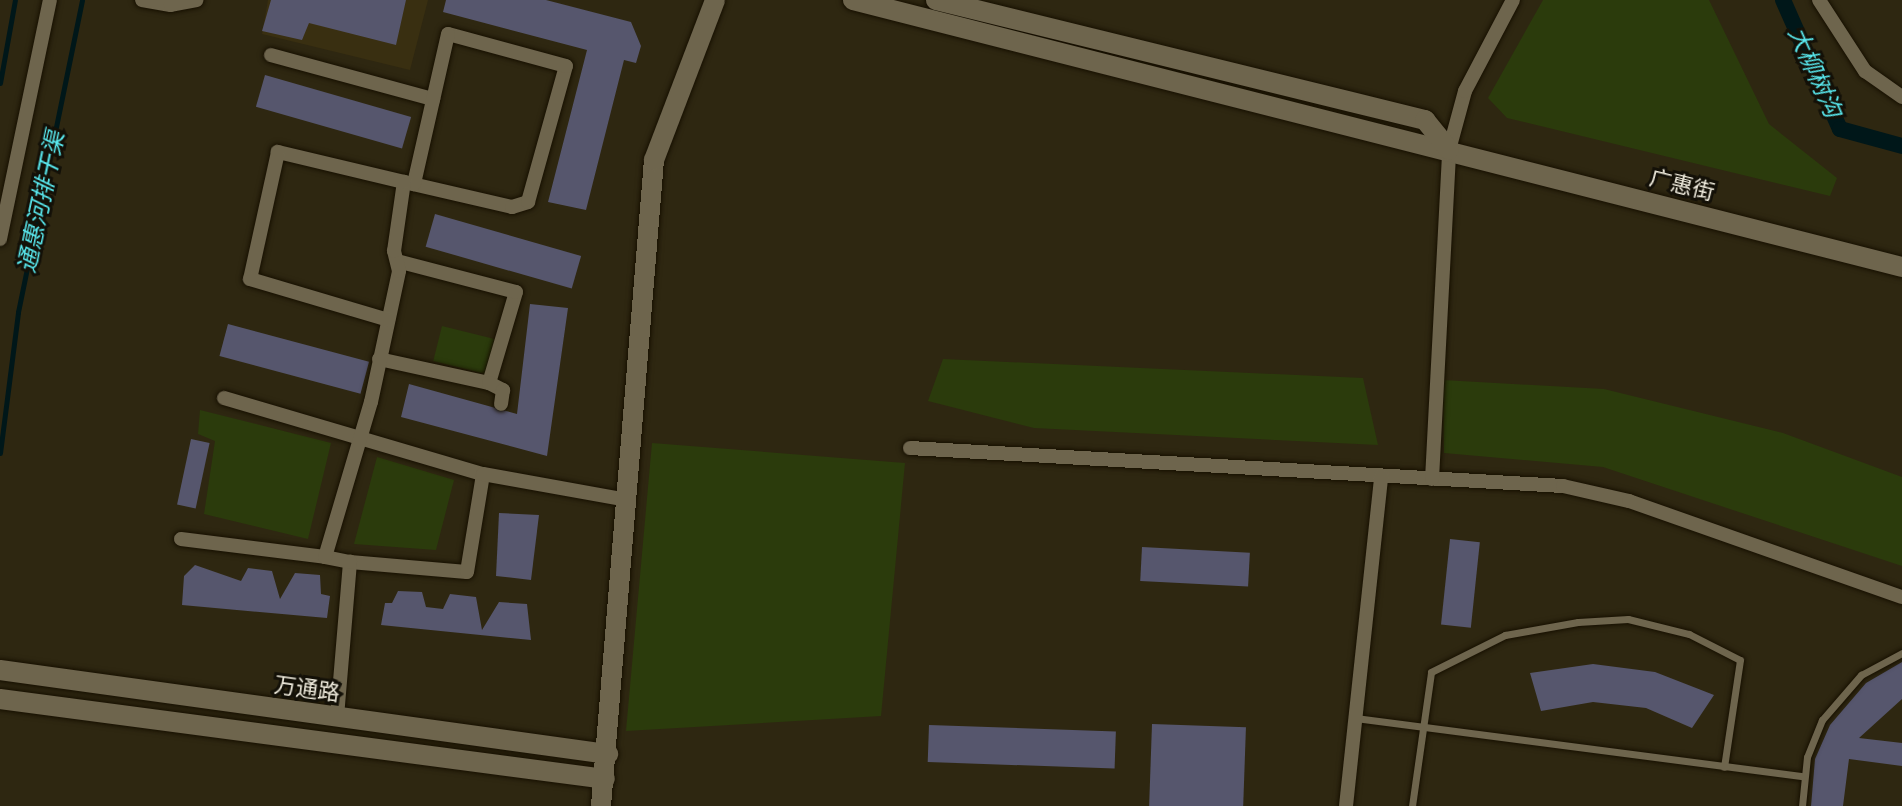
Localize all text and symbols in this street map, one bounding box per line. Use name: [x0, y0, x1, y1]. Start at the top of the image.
water label: 大柳树沟: [1782, 22, 1848, 122]
water label: 通惠河排干渠: [12, 129, 70, 275]
street label: 广惠街: [1647, 164, 1717, 206]
street label: 万通路: [272, 671, 342, 707]

